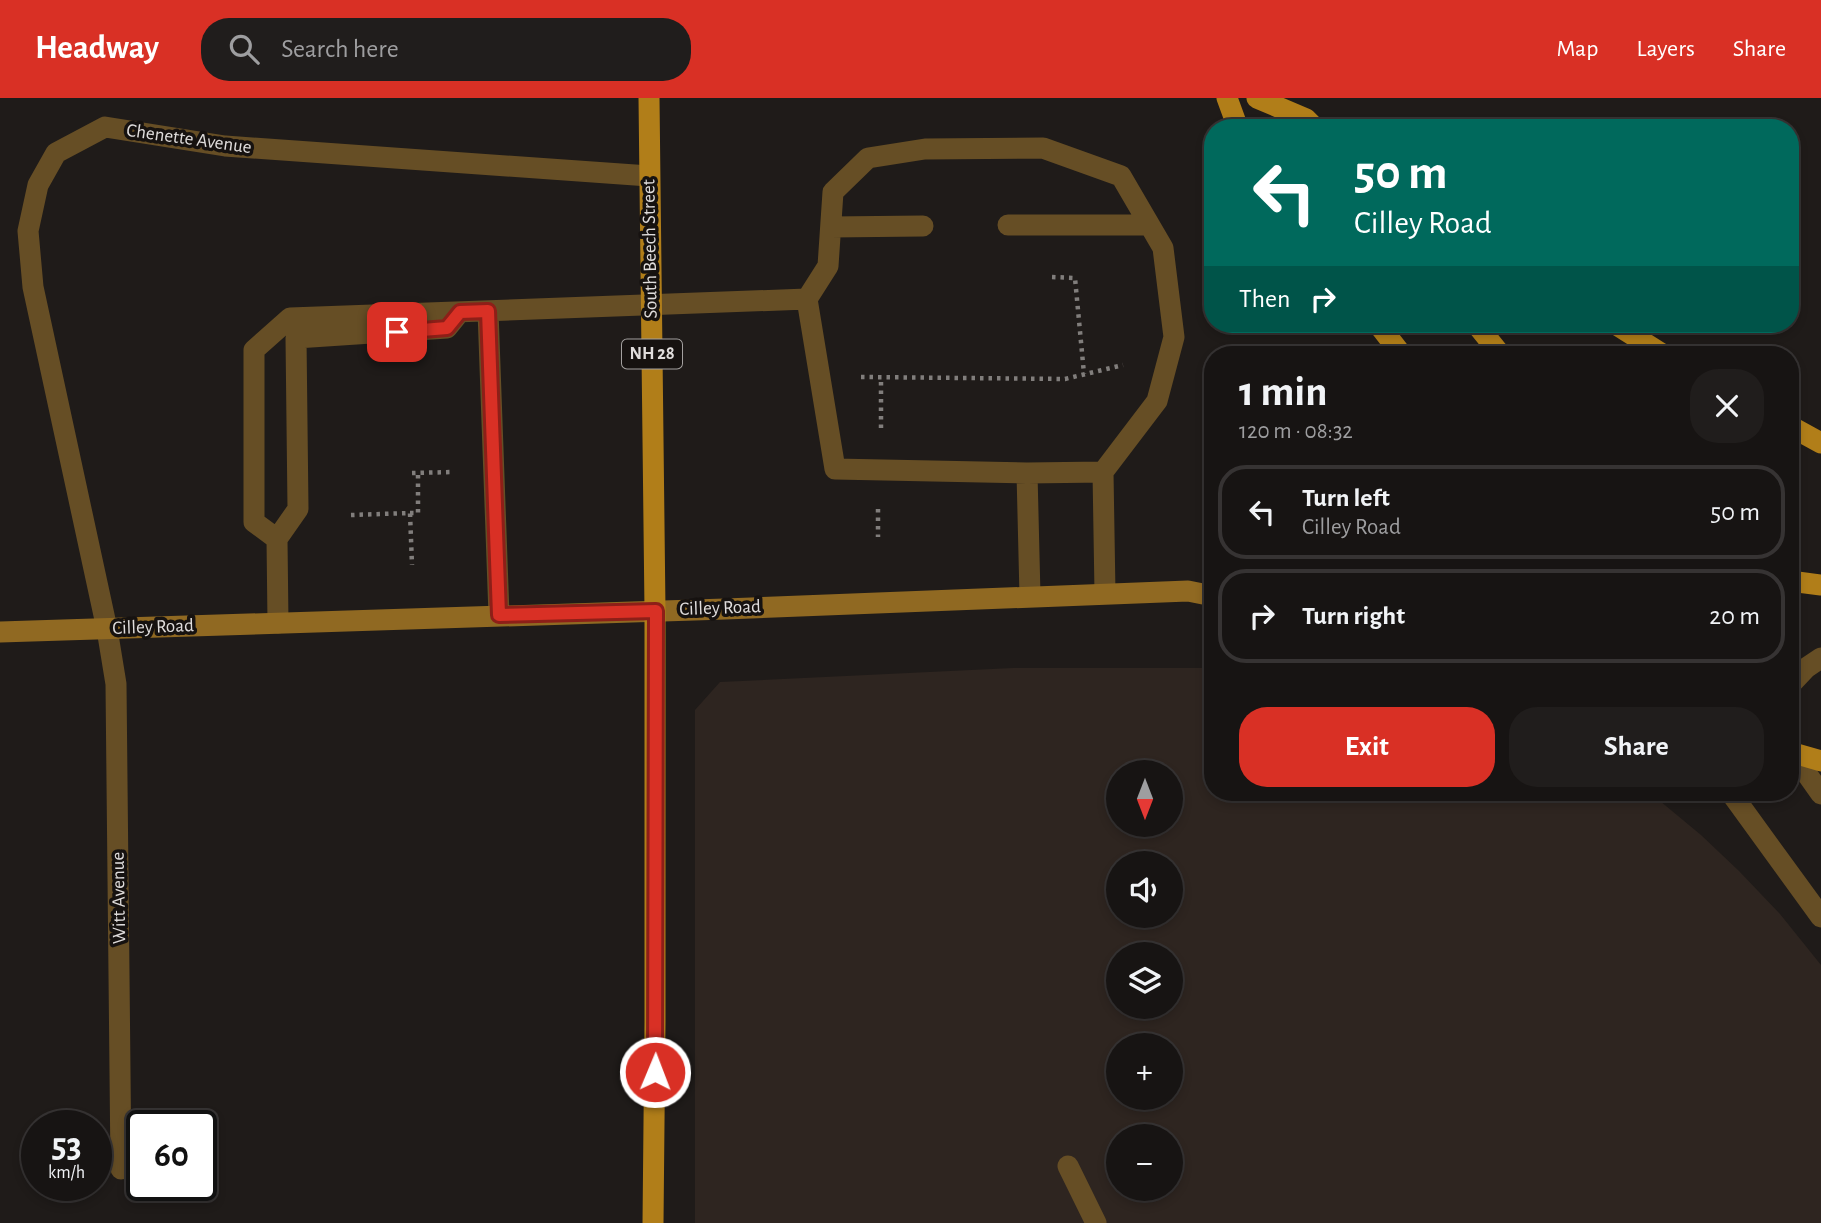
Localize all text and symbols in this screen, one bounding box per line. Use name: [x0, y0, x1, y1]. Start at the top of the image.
search box: [201, 18, 691, 81]
icon: search: [225, 30, 263, 68]
text: Headway: [35, 32, 159, 65]
text: Search here: [281, 36, 399, 62]
text: Map: [1556, 37, 1598, 61]
text: Layers: [1636, 37, 1695, 61]
text: Share: [1733, 37, 1786, 61]
street label: Chenette Avenue: [125, 121, 253, 157]
icon: left: [1239, 147, 1330, 238]
text: 50 m: [1354, 149, 1448, 198]
street label: South Beech Street: [639, 179, 661, 319]
text: Cilley Road: [1354, 207, 1492, 239]
icon: right: [1304, 280, 1342, 318]
text: Then: [1239, 286, 1290, 312]
pin: [367, 302, 427, 362]
icon: arrive: [378, 313, 416, 351]
road number: NH 28: [622, 340, 682, 368]
button: close: [1690, 369, 1764, 443]
text: 1 min: [1239, 371, 1328, 413]
text: 120 m · 08:32: [1239, 420, 1353, 443]
text: Turn left: [1302, 485, 1390, 511]
icon: left: [1243, 493, 1281, 531]
text: 50 m: [1710, 499, 1760, 525]
text: Cilley Road: [1302, 516, 1401, 539]
street label: Cilley Road: [679, 597, 761, 619]
icon: right: [1243, 597, 1281, 635]
text: Turn right: [1302, 603, 1405, 629]
text: 20 m: [1709, 603, 1760, 629]
street label: Cilley Road: [112, 616, 194, 638]
button: Exit: [1239, 707, 1495, 787]
button: Share: [1509, 707, 1764, 787]
north arrow: [1106, 760, 1183, 836]
map controls: [1106, 760, 1183, 1201]
button: sound: [1106, 851, 1183, 928]
street label: Witt Avenue: [109, 852, 129, 944]
button: layers: [1106, 942, 1183, 1019]
button: +: [1106, 1033, 1183, 1110]
position arrow: [618, 1035, 692, 1109]
speed limit sign: 60: [126, 1110, 217, 1201]
button: −: [1106, 1124, 1183, 1201]
text: 53: [51, 1129, 82, 1164]
text: km/h: [48, 1164, 85, 1182]

